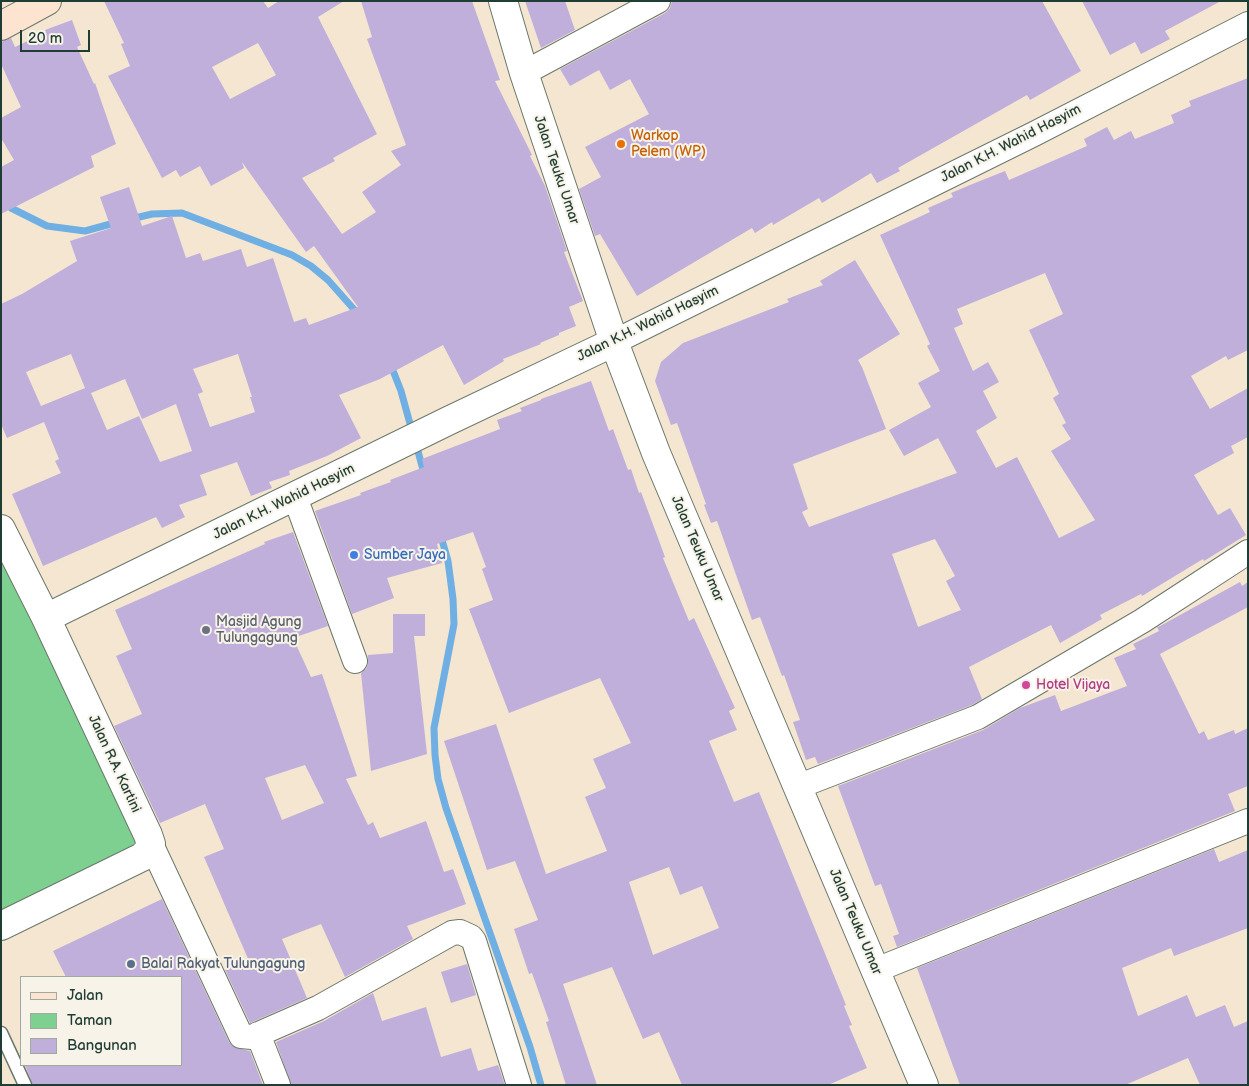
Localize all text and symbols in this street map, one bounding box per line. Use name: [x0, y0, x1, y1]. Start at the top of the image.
scale bar: [22, 20, 92, 52]
text: 20 m: [28, 29, 62, 48]
street label: Jalan K.H. Wahid Hasyim: [938, 101, 1084, 187]
street label: Jalan Teuku Umar: [530, 113, 582, 227]
place label: Warkop Pelem (WP): [631, 128, 706, 160]
marker: Warkop Pelem (WP): [615, 138, 627, 150]
street label: Jalan K.H. Wahid Hasyim: [575, 282, 721, 366]
street label: Jalan K.H. Wahid Hasyim: [211, 460, 357, 544]
street label: Jalan Teuku Umar: [667, 493, 727, 605]
place label: Sumber Jaya: [364, 547, 446, 563]
marker: Sumber Jaya: [348, 549, 360, 561]
place label: Masjid Agung Tulungagung: [216, 614, 301, 646]
marker: Masjid Agung Tulungagung: [200, 624, 212, 636]
place label: Hotel Vijaya: [1036, 677, 1110, 693]
marker: Hotel Vijaya: [1020, 679, 1032, 691]
street label: Jalan R.A. Kartini: [84, 712, 144, 816]
street label: Jalan Teuku Umar: [825, 866, 885, 978]
place label: Balai Rakyat Tulungagung: [141, 956, 305, 972]
marker: Balai Rakyat Tulungagung: [125, 958, 137, 970]
legend: [20, 976, 182, 1066]
text: Jalan: [67, 986, 103, 1005]
text: Taman: [67, 1011, 112, 1030]
text: Bangunan: [67, 1036, 137, 1055]

